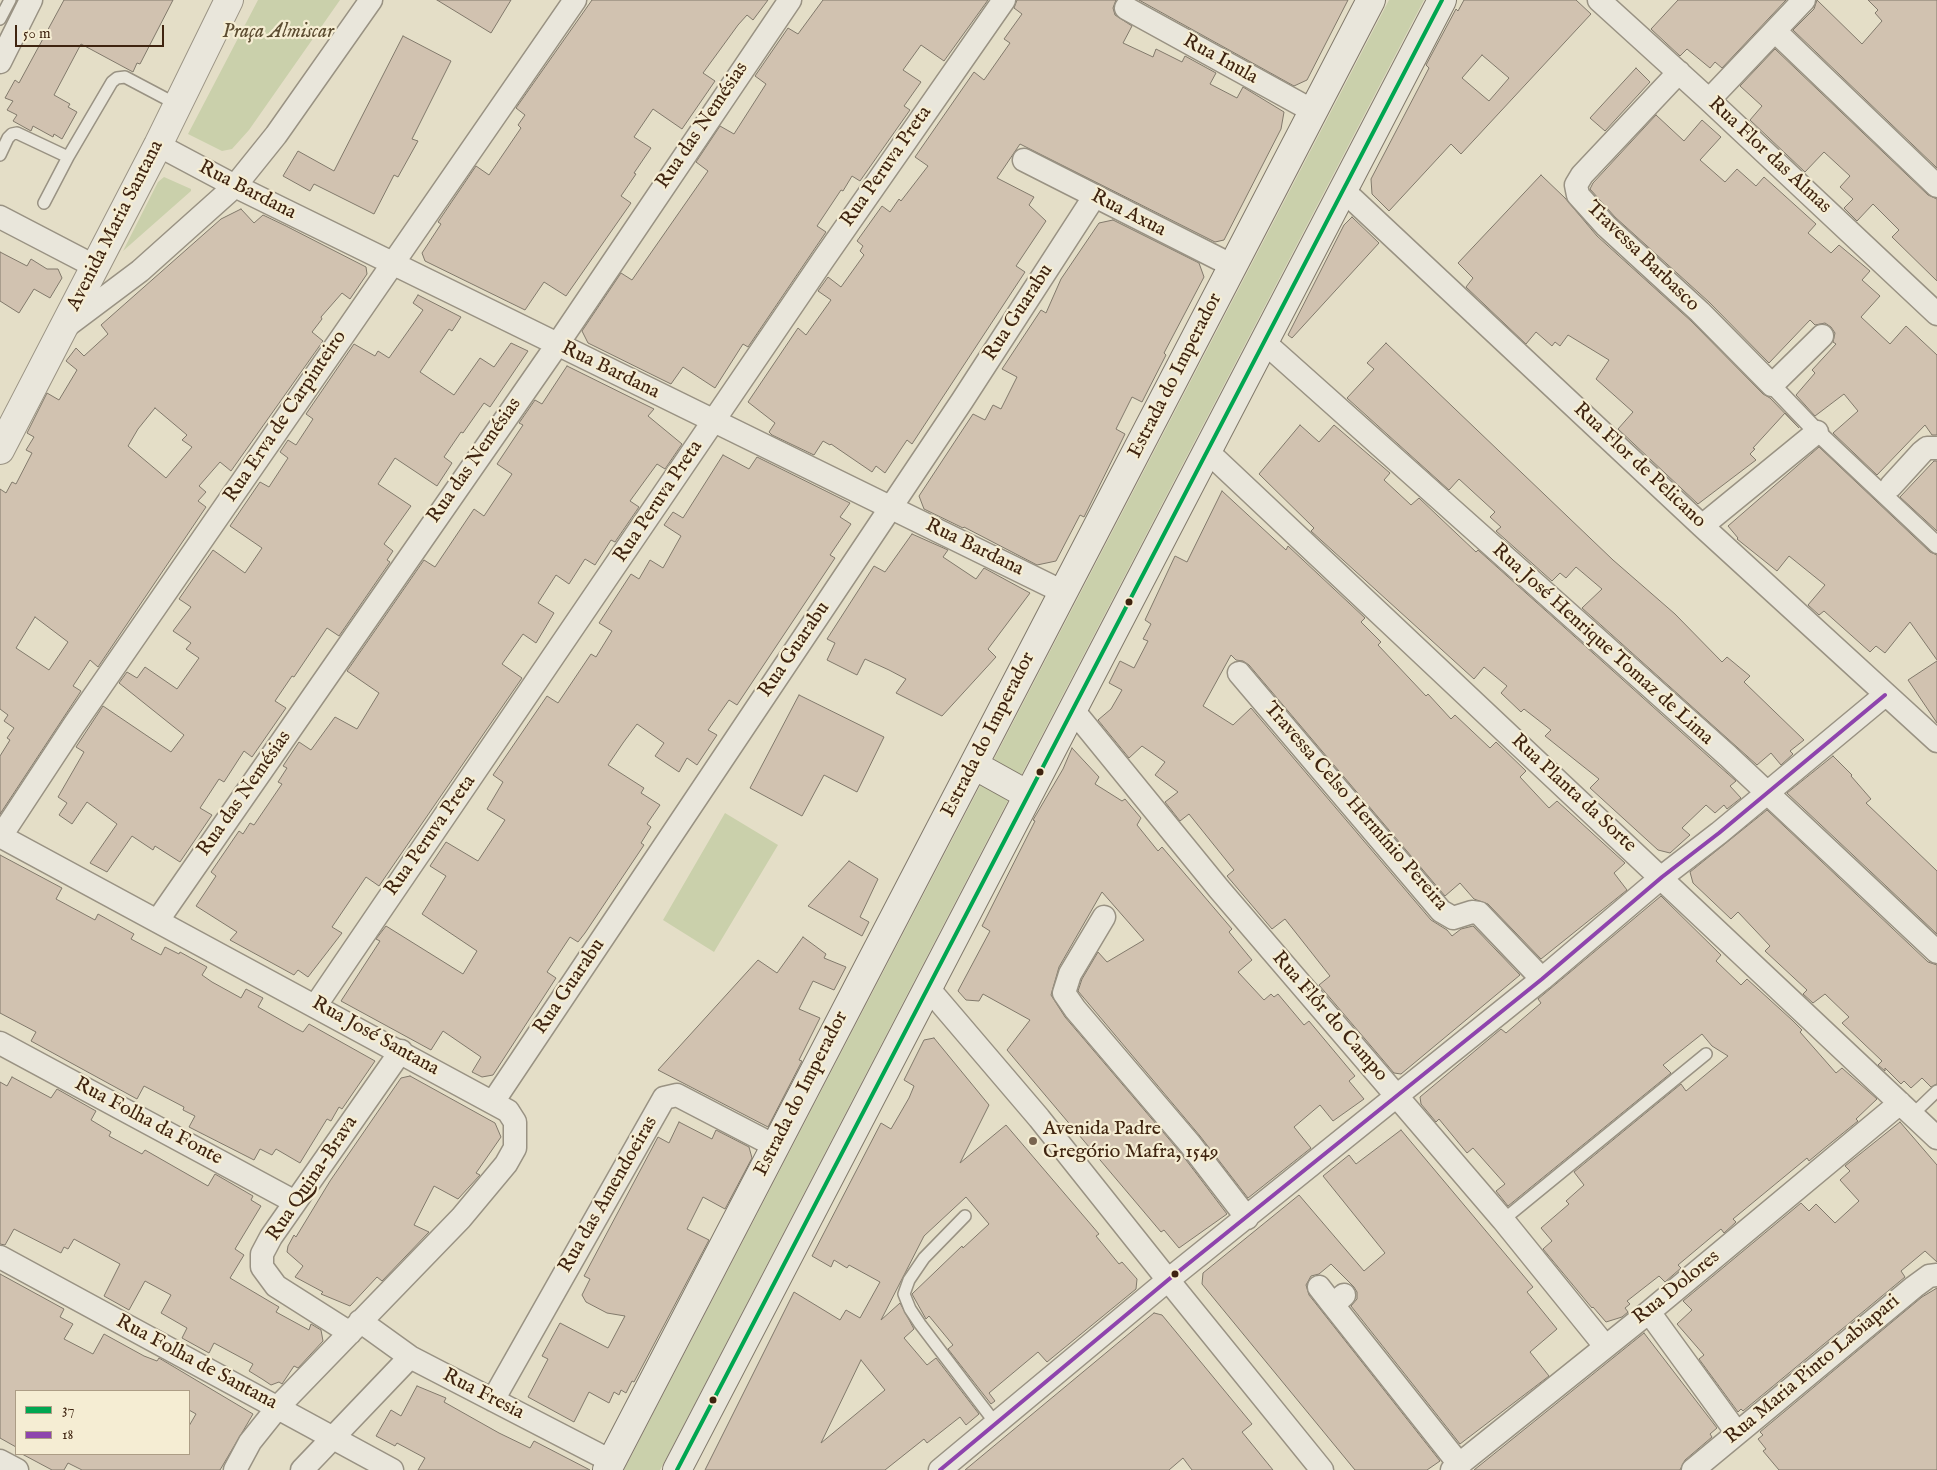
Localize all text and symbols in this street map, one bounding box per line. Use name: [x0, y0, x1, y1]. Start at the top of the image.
scale bar: [18, 15, 166, 47]
park label: Praça Almiscar: [222, 21, 334, 45]
text: 50 m: [23, 24, 51, 43]
street label: Rua Inula: [1178, 30, 1262, 90]
street label: Rua das Nemésias: [652, 58, 754, 194]
street label: Rua Flor das Almas: [1702, 93, 1836, 219]
street label: Rua Peruva Preta: [836, 102, 938, 232]
street label: Avenida Maria Santana: [63, 137, 169, 315]
street label: Rua Bardana: [194, 156, 300, 226]
street label: Rua Axua: [1087, 185, 1169, 243]
street label: Travessa Barbasco: [1580, 197, 1704, 317]
street label: Rua Guarabu: [979, 260, 1059, 366]
street label: Estrada do Imperador: [1124, 289, 1228, 463]
street label: Rua Erva de Carpinteiro: [220, 326, 352, 508]
street label: Rua Bardana: [557, 337, 663, 405]
street label: Rua das Nemésias: [423, 394, 527, 528]
street label: Rua Flor de Pelicano: [1568, 398, 1710, 534]
street label: Rua Peruva Preta: [609, 436, 709, 568]
street label: Rua Bardana: [921, 514, 1027, 582]
street label: Rua José Henrique Tomaz de Lima: [1486, 539, 1718, 751]
unlabelled marker: [1124, 597, 1134, 607]
street label: Rua Guarabu: [754, 598, 836, 702]
street label: Estrada do Imperador: [937, 648, 1041, 822]
street label: Travessa Celso Hermínio Pereira: [1258, 698, 1452, 916]
street label: Rua das Nemésias: [193, 727, 297, 861]
street label: Rua Planta da Sorte: [1505, 730, 1641, 858]
unlabelled marker: [1035, 767, 1045, 777]
street label: Rua Peruva Preta: [380, 771, 482, 901]
street label: Rua Guarabu: [529, 935, 611, 1039]
street label: Rua Flôr do Campo: [1266, 947, 1392, 1087]
street label: Rua José Santana: [307, 992, 443, 1082]
street label: Estrada do Imperador: [750, 1007, 854, 1181]
street label: Rua Folha da Fonte: [70, 1073, 226, 1171]
street label: Rua Quina-Brava: [262, 1112, 364, 1246]
street label: Rua das Amendoeiras: [554, 1112, 664, 1278]
place label: Avenida Padre Gregório Mafra, 1549: [1043, 1118, 1219, 1165]
marker: Avenida Padre Gregório Mafra, 1549: [1027, 1135, 1039, 1147]
street label: Rua Dolores: [1629, 1246, 1725, 1330]
unlabelled marker: [1170, 1269, 1180, 1279]
street label: Rua Maria Pinto Labiapari: [1721, 1290, 1905, 1450]
street label: Rua Folha de Santana: [111, 1310, 281, 1416]
street label: Rua Fresia: [438, 1364, 528, 1426]
legend: [15, 1390, 190, 1455]
unlabelled marker: [708, 1395, 718, 1405]
text: 37: [62, 1400, 75, 1419]
text: 18: [62, 1425, 73, 1444]

